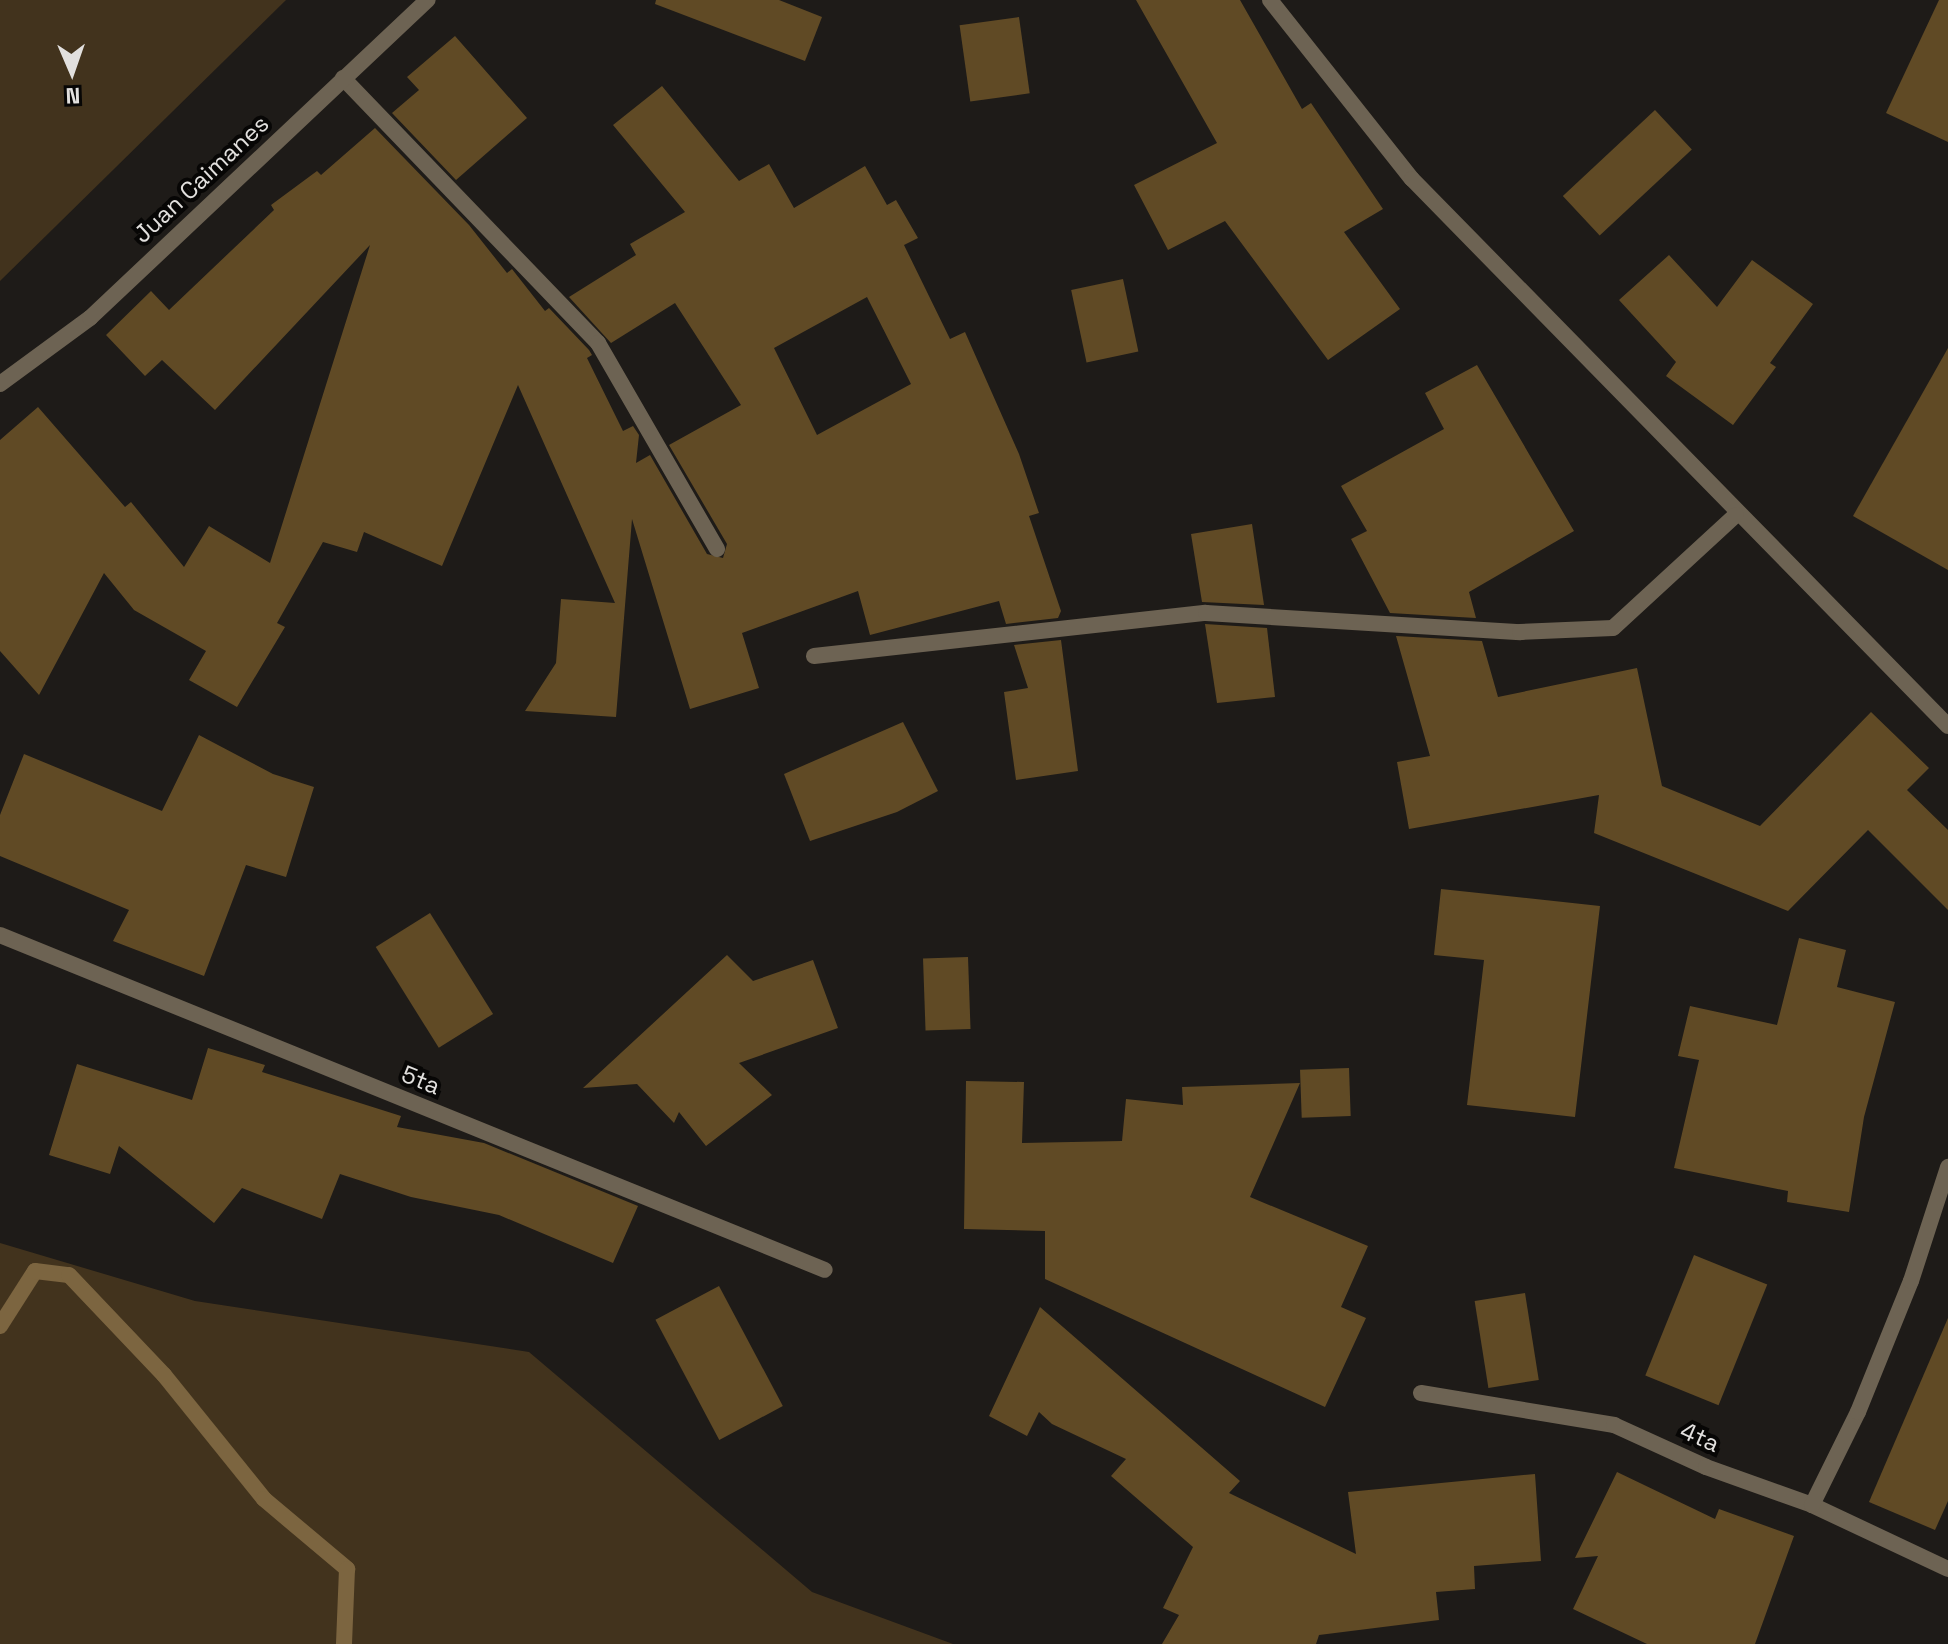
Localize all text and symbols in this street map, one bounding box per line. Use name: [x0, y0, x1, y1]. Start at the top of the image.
north arrow: [32, 32, 112, 112]
text: N: [65, 82, 81, 110]
street label: Juan Caimanes: [128, 109, 274, 249]
street label: 5ta: [397, 1059, 445, 1101]
street label: 4ta: [1676, 1416, 1724, 1458]

